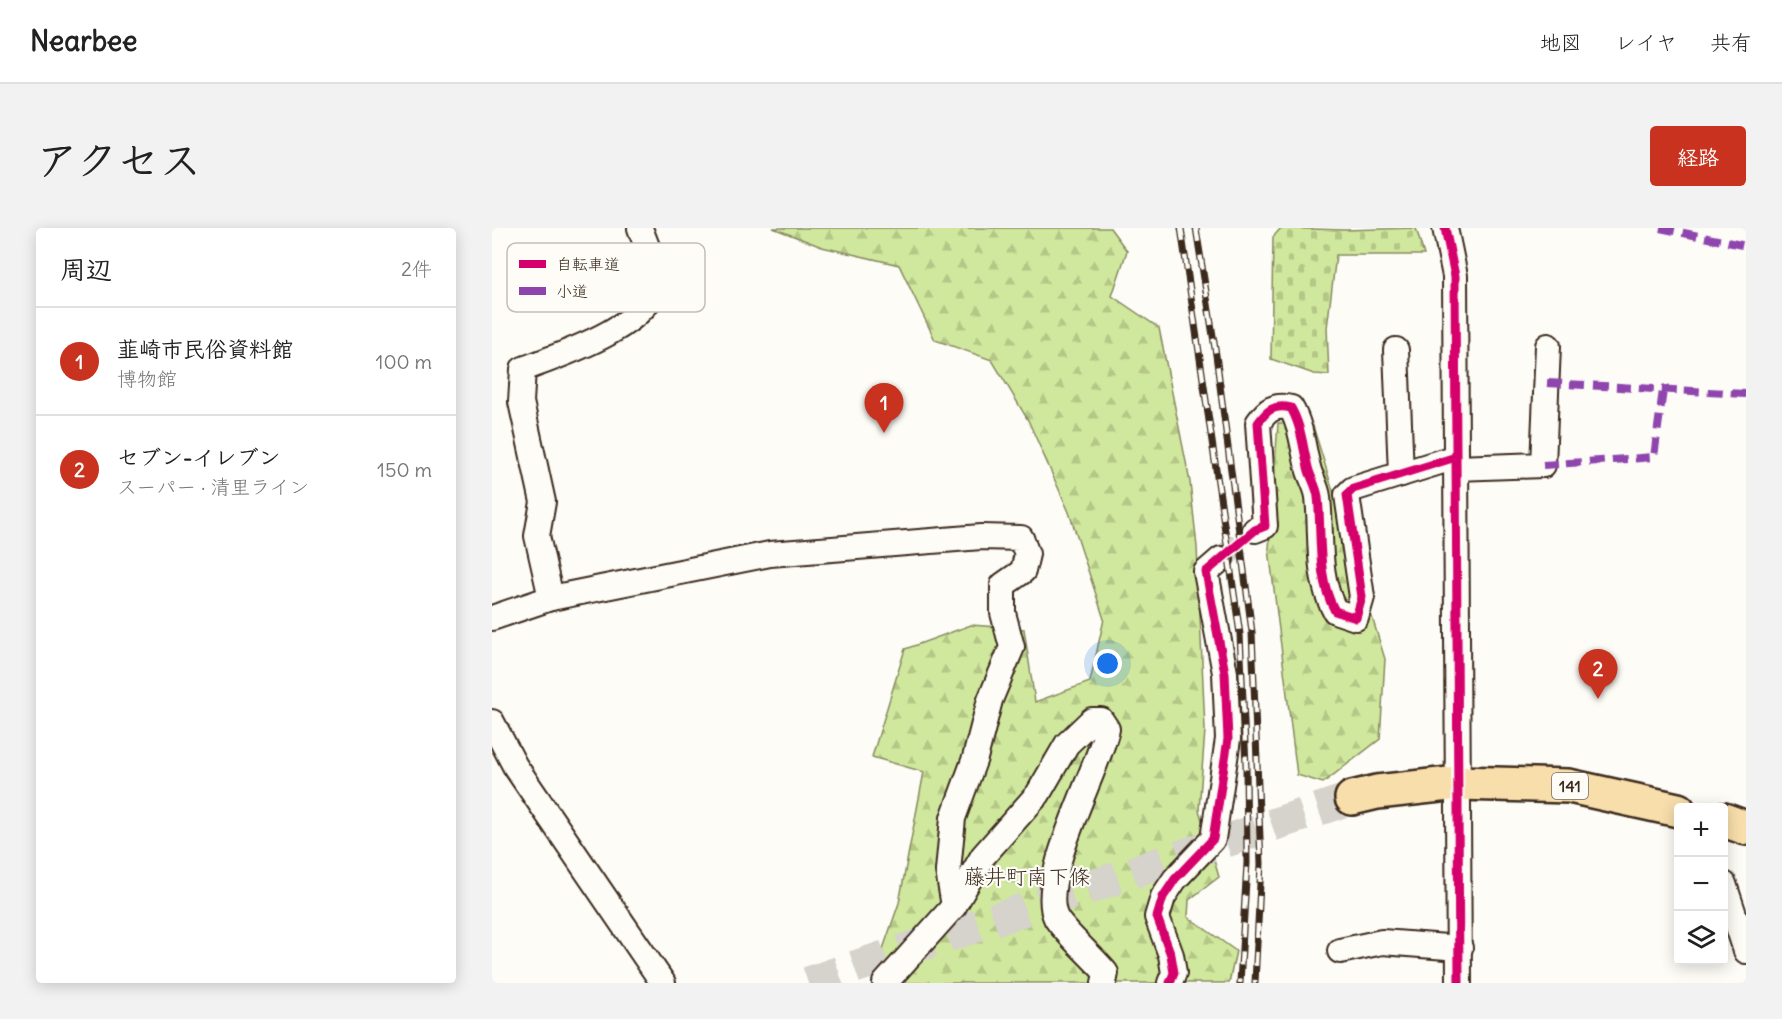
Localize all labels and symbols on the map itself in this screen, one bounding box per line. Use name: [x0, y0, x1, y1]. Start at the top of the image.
legend: [507, 243, 705, 312]
text: 自転車道: [556, 254, 620, 274]
text: 小道: [556, 281, 588, 301]
pin: 1: [864, 384, 904, 433]
your location: [1093, 649, 1122, 678]
pin: 2: [1578, 650, 1618, 699]
road number: 141: [1552, 773, 1588, 799]
district label: 藤井町南下條: [964, 863, 1090, 890]

